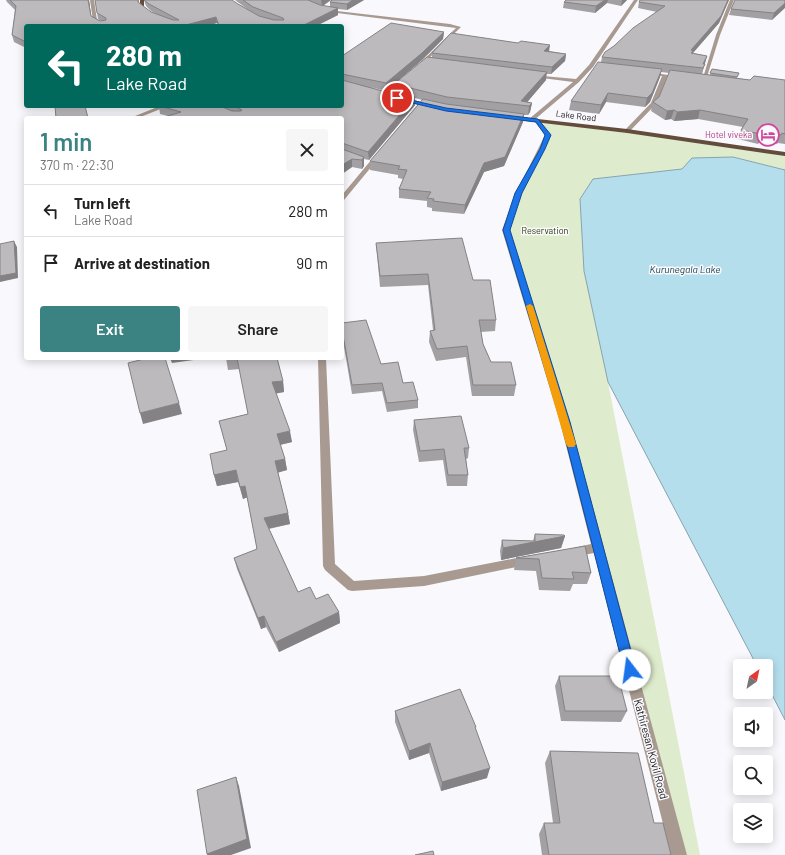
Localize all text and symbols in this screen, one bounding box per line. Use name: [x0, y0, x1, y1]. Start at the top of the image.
text: 280 m: [106, 38, 182, 72]
icon: left: [40, 40, 92, 92]
text: Lake Road: [106, 72, 187, 94]
pin: [380, 81, 414, 115]
icon: arrive: [386, 87, 408, 109]
street label: Lake Road: [555, 108, 597, 123]
hotel icon: Hotel viveka: [755, 122, 781, 148]
text: 1 min: [40, 127, 92, 156]
button: close: [286, 129, 328, 171]
place label: Hotel viveka: [705, 129, 752, 140]
text: 370 m · 22:30: [40, 157, 114, 173]
text: Turn left: [74, 194, 130, 212]
icon: left: [40, 200, 62, 222]
text: 280 m: [288, 202, 328, 220]
text: Lake Road: [74, 212, 133, 228]
park label: Reservation: [522, 225, 569, 236]
icon: arrive: [40, 252, 62, 274]
text: Arrive at destination: [74, 254, 210, 272]
text: 90 m: [296, 254, 328, 272]
water label: Kurunegala Lake: [650, 263, 720, 275]
button: Exit: [40, 306, 180, 352]
button: Share: [188, 306, 328, 352]
position arrow: [609, 649, 651, 691]
north arrow: [733, 659, 773, 699]
map controls: [733, 659, 773, 843]
street label: Kathiresan Kovil Road: [632, 697, 671, 800]
button: sound: [733, 707, 773, 747]
button: search: [733, 755, 773, 795]
button: layers: [733, 803, 773, 843]

